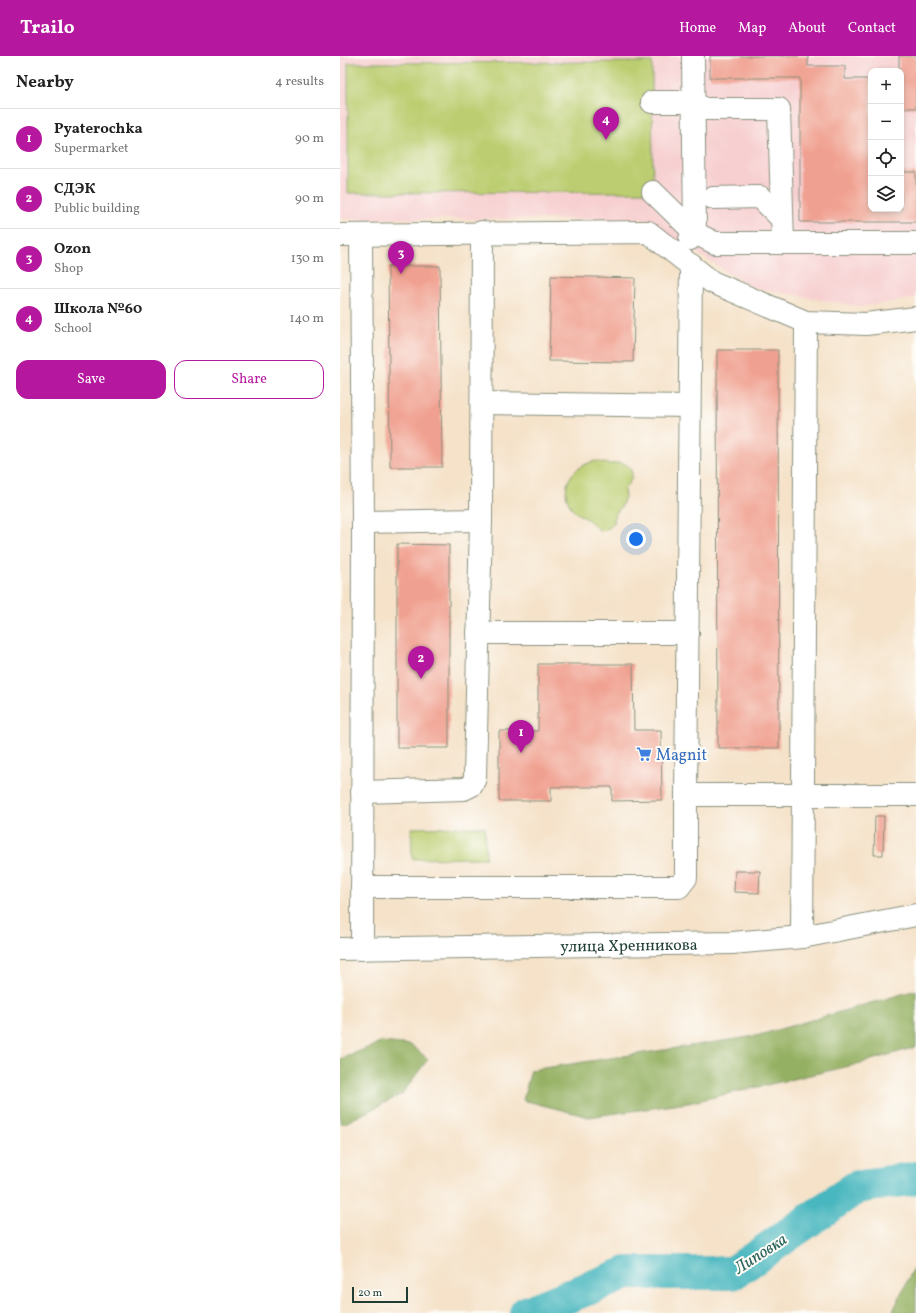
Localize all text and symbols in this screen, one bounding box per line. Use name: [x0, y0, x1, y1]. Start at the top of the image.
text: Trailo: [20, 15, 75, 41]
text: Home: [679, 19, 716, 38]
text: Map: [738, 19, 766, 38]
text: About: [788, 19, 826, 38]
text: Contact: [848, 19, 896, 38]
map controls: [868, 68, 904, 212]
button: +: [868, 68, 904, 104]
text: Nearby: [16, 71, 74, 94]
text: 4 results: [275, 73, 324, 91]
button: −: [868, 104, 904, 140]
pin: 4: [593, 107, 619, 140]
text: Pyaterochka: [54, 119, 143, 140]
text: 1: [26, 130, 32, 148]
text: 90 m: [295, 130, 324, 148]
text: Supermarket: [54, 140, 129, 158]
button: locate: [868, 140, 904, 176]
button: layers: [868, 176, 904, 212]
text: СДЭК: [54, 179, 95, 200]
text: 2: [26, 190, 32, 208]
text: 90 m: [295, 190, 324, 208]
text: Public building: [54, 200, 140, 218]
text: Ozon: [54, 239, 91, 260]
pin: 3: [388, 241, 414, 274]
text: 3: [26, 250, 32, 268]
text: 130 m: [291, 250, 324, 268]
text: Shop: [54, 260, 83, 278]
text: Школа №60: [54, 299, 142, 320]
text: 4: [25, 310, 33, 328]
text: 140 m: [290, 310, 324, 328]
text: School: [54, 320, 92, 338]
button: Save: [16, 360, 166, 399]
button: Share: [174, 360, 324, 399]
your location: [626, 529, 646, 549]
pin: 2: [408, 646, 434, 679]
pin: 1: [508, 720, 534, 753]
supermarket icon: Magnit: [635, 745, 653, 763]
place label: Magnit: [656, 745, 707, 767]
street label: улица Хренникова: [560, 935, 698, 959]
water label: Липовка: [729, 1228, 792, 1281]
scale bar: [352, 1285, 408, 1304]
text: 20 m: [358, 1286, 382, 1301]

